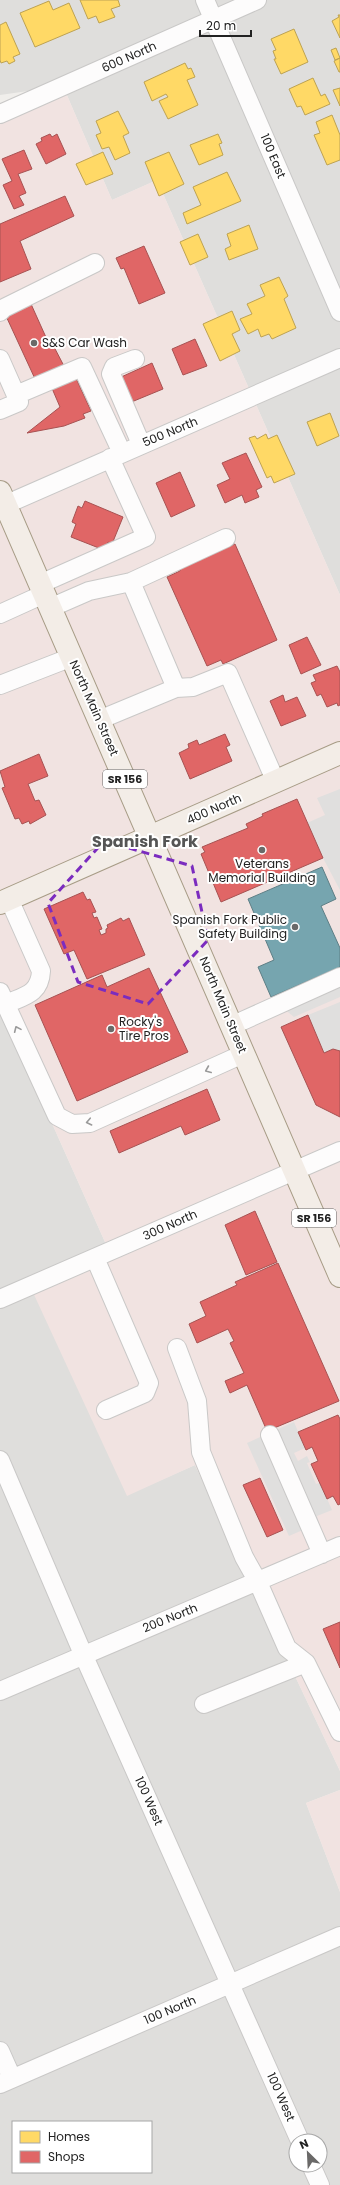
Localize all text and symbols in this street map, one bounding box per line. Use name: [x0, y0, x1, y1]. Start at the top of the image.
scale bar: [200, 12, 251, 38]
text: 20 m: [206, 17, 236, 34]
street label: 600 North: [99, 37, 159, 76]
street label: 100 East: [256, 131, 290, 181]
place label: S&S Car Wash: [42, 334, 127, 351]
marker: S&S Car Wash: [29, 338, 39, 348]
street label: 500 North: [140, 412, 200, 451]
street label: North Main Street: [66, 657, 123, 758]
road number: SR 156: [103, 770, 147, 788]
street label: 400 North: [184, 789, 244, 828]
district label: Spanish Fork: [92, 830, 198, 853]
marker: Veterans Memorial Building: [257, 845, 267, 855]
place label: Veterans Memorial Building: [208, 855, 316, 886]
place label: Spanish Fork Public Safety Building: [172, 911, 287, 942]
marker: Spanish Fork Public Safety Building: [290, 922, 300, 932]
street label: North Main Street: [195, 954, 251, 1056]
place label: Rocky's Tire Pros: [119, 1013, 169, 1044]
marker: Rocky's Tire Pros: [106, 1024, 116, 1034]
one-way arrow: [14, 1026, 22, 1034]
one-way arrow: [204, 1065, 211, 1073]
one-way arrow: [86, 1117, 92, 1125]
street label: 300 North: [140, 1205, 200, 1244]
road number: SR 156: [292, 1209, 336, 1227]
street label: 200 North: [140, 1599, 200, 1636]
street label: 100 West: [131, 1774, 168, 1828]
street label: 100 North: [141, 1991, 198, 2028]
street label: 100 West: [263, 2070, 300, 2124]
legend: [12, 2121, 152, 2173]
text: Homes: [48, 2128, 90, 2145]
north arrow: [288, 2133, 328, 2173]
text: N: [297, 2135, 311, 2153]
text: Shops: [48, 2148, 85, 2165]

